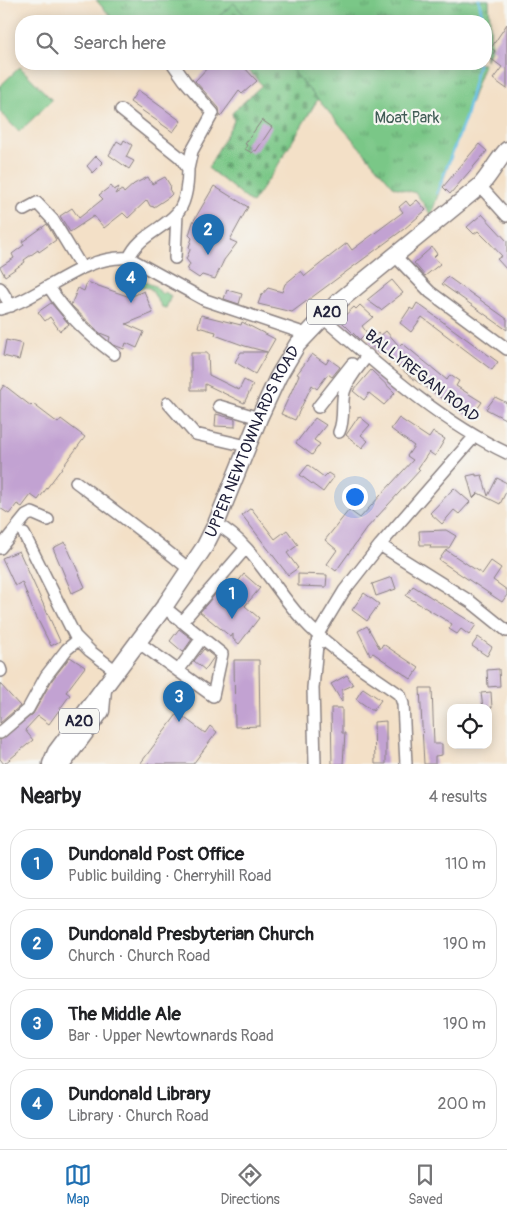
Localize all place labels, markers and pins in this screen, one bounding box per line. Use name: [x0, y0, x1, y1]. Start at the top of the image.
pin: 2: [192, 214, 224, 255]
pin: 4: [115, 262, 147, 303]
pin: 1: [216, 578, 248, 619]
pin: 3: [163, 681, 195, 722]

